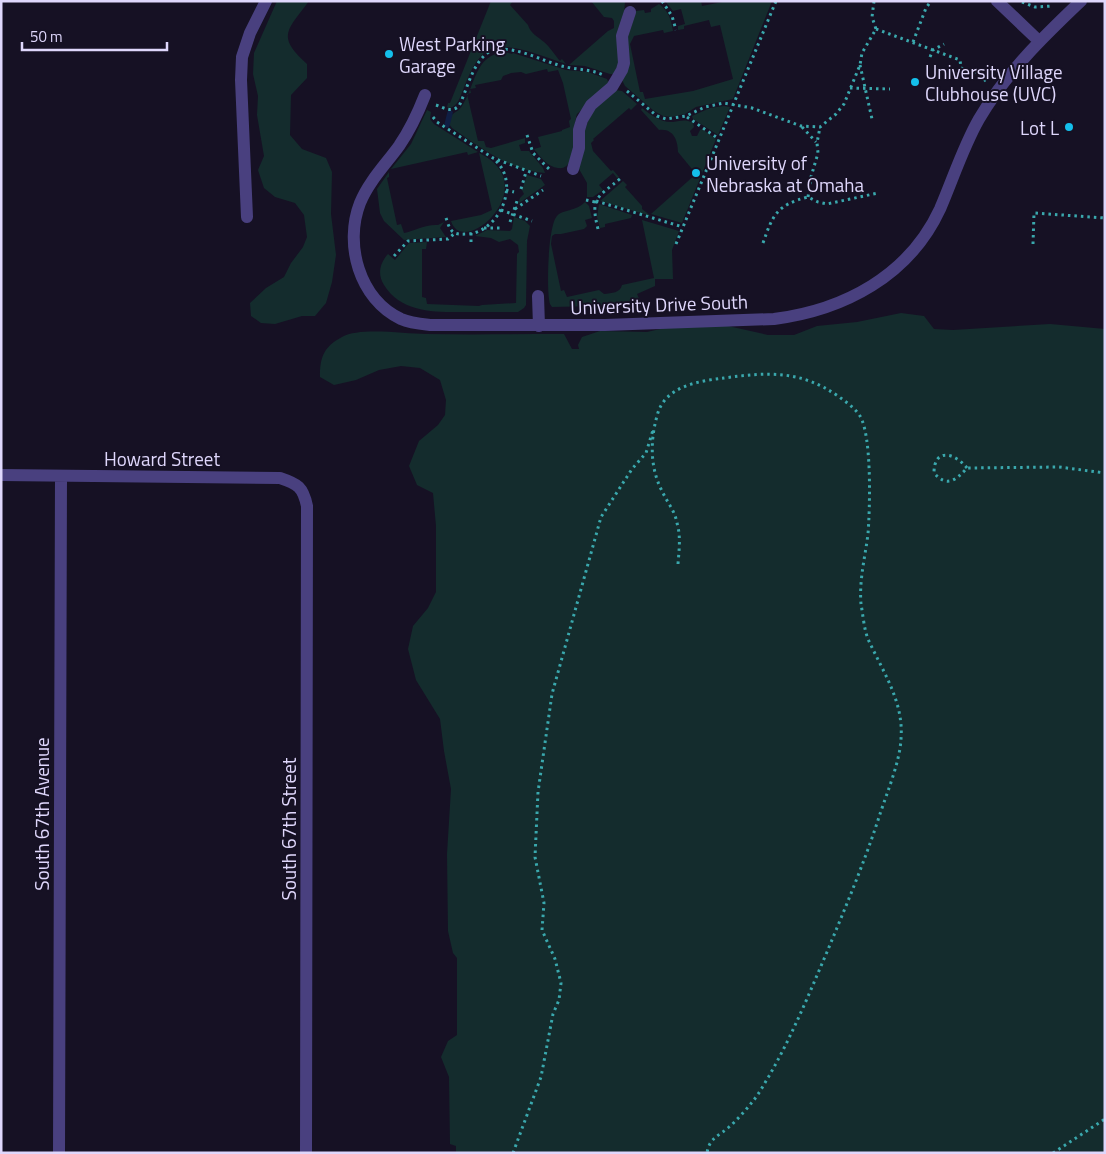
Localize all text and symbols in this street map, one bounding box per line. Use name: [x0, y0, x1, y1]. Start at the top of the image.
scale bar: [22, 20, 168, 52]
text: 50 m: [30, 25, 63, 48]
place label: West Parking Garage: [399, 29, 505, 80]
marker: West Parking Garage: [383, 48, 395, 60]
place label: University Village Clubhouse (UVC): [925, 57, 1063, 108]
marker: University Village Clubhouse (UVC): [909, 76, 921, 88]
place label: Lot L: [1020, 113, 1059, 142]
marker: Lot L: [1063, 121, 1075, 133]
place label: University of Nebraska at Omaha: [706, 148, 865, 199]
marker: University of Nebraska at Omaha: [690, 167, 702, 179]
street label: University Drive South: [570, 286, 748, 322]
street label: Howard Street: [104, 444, 220, 473]
street label: South 67th Avenue: [27, 737, 56, 891]
street label: South 67th Street: [274, 757, 303, 900]

